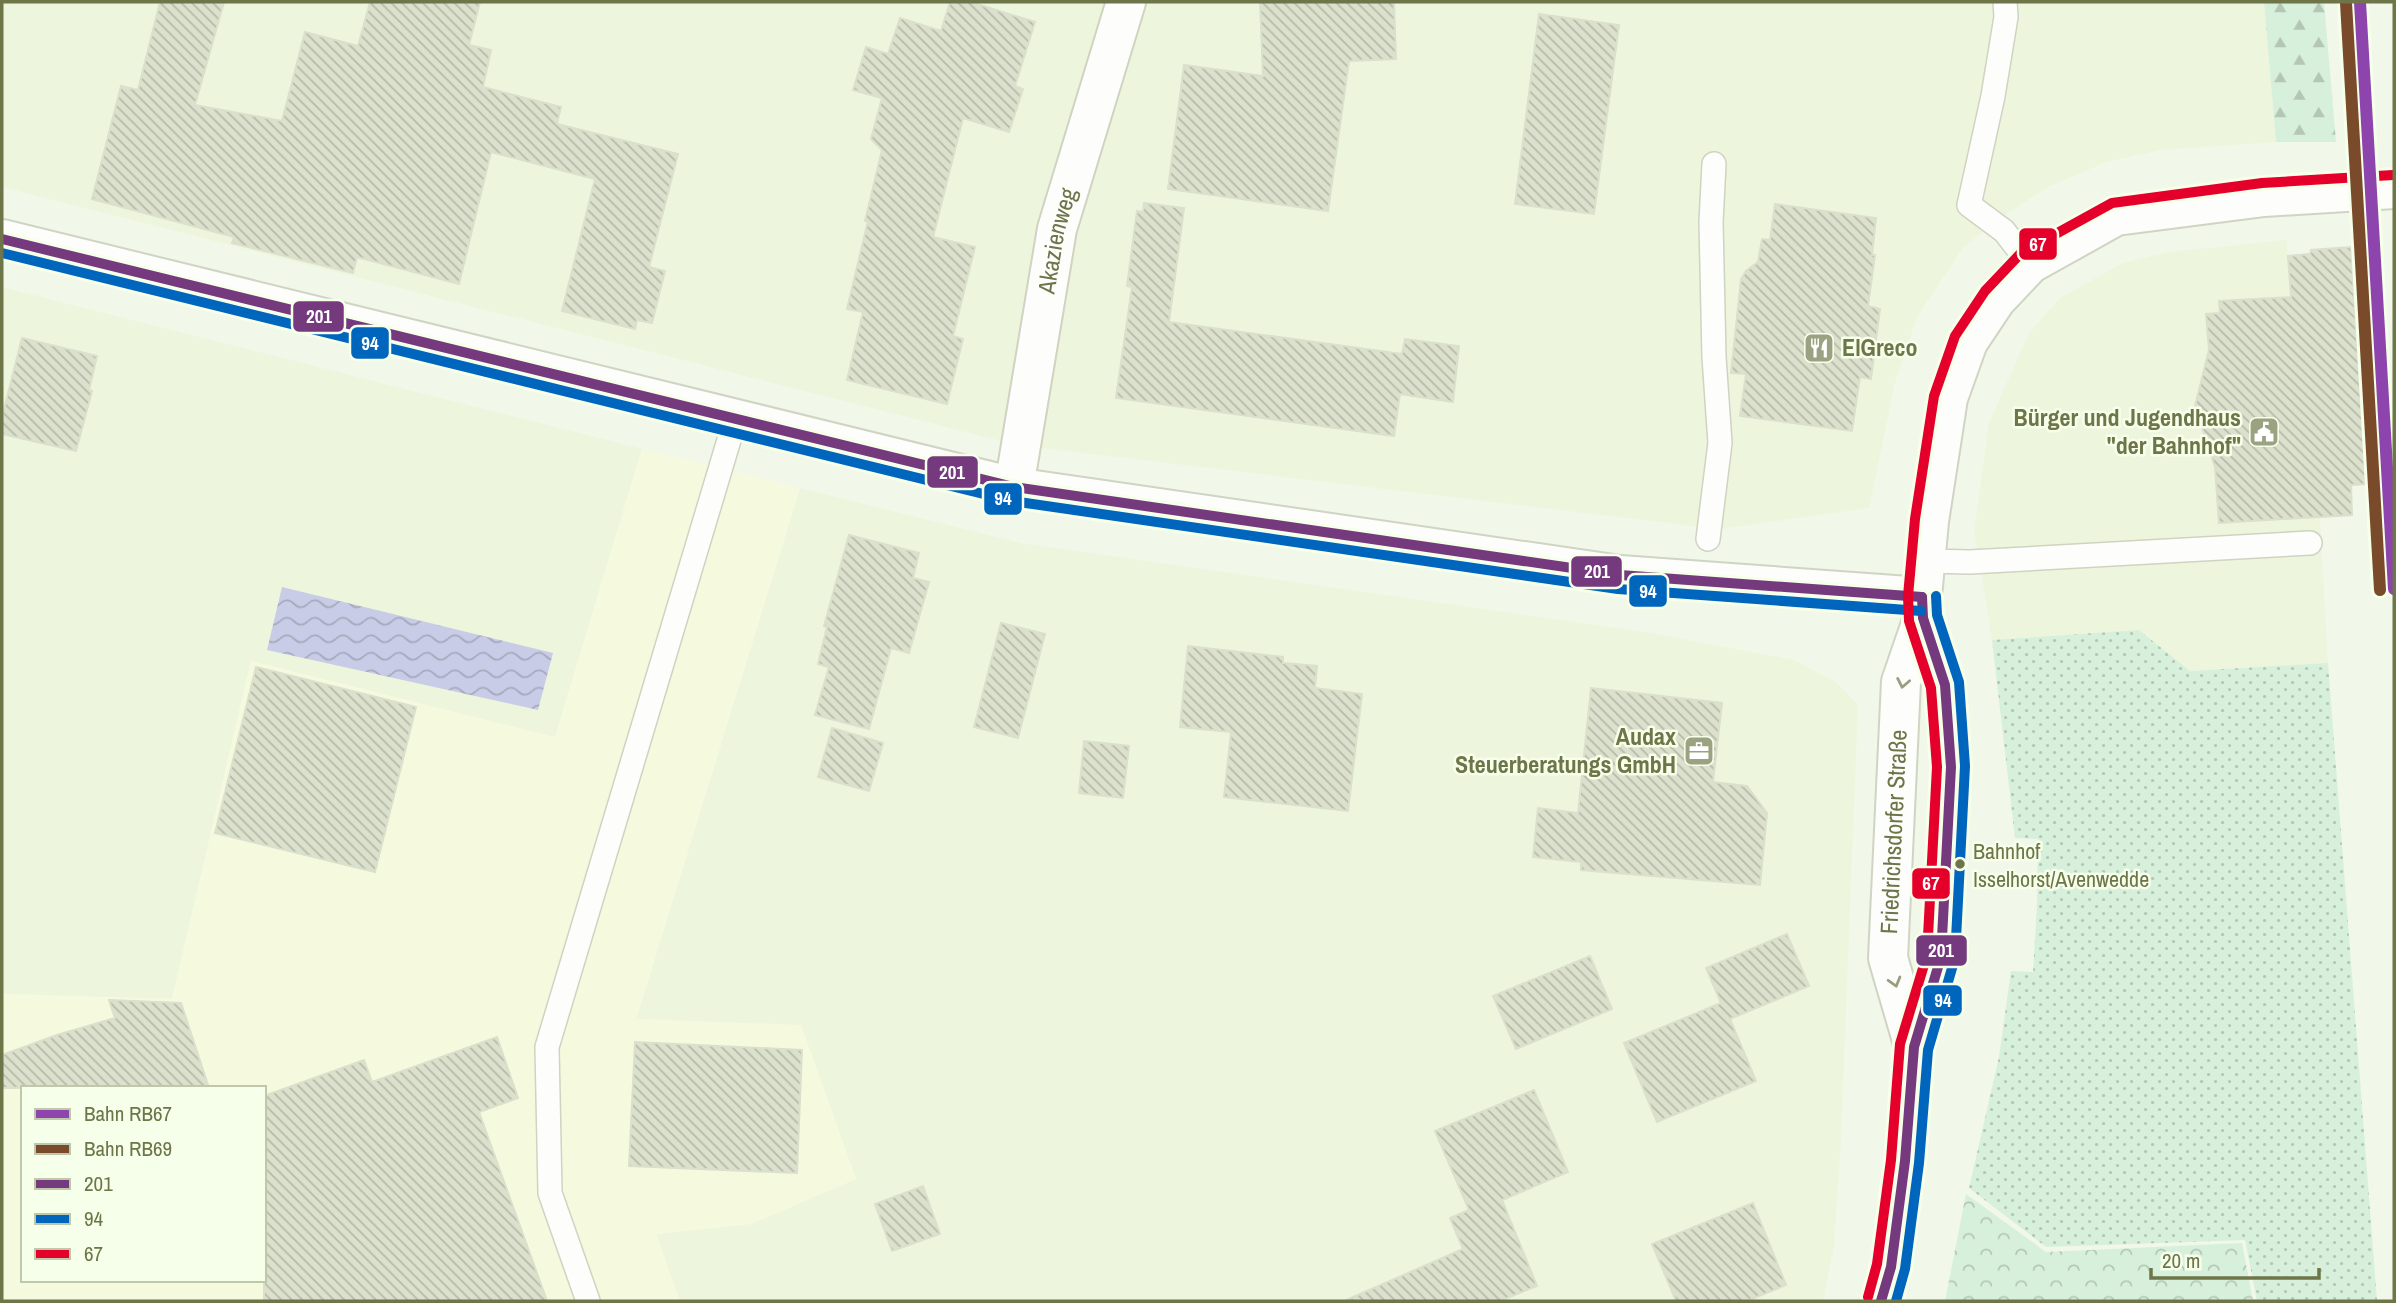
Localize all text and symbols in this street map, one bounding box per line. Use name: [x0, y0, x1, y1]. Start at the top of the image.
street label: Akazienweg: [1029, 184, 1084, 297]
line badge: 67: [2018, 227, 2058, 261]
text: 67: [2029, 231, 2047, 257]
line badge: 201: [292, 300, 345, 333]
text: 201: [306, 303, 332, 329]
line badge: 94: [350, 326, 390, 360]
text: 94: [361, 330, 379, 356]
restaurant icon: ElGreco: [1802, 331, 1836, 365]
place label: ElGreco: [1842, 331, 1917, 363]
place label: Bürger und Jugendhaus "der Bahnhof": [2014, 401, 2241, 461]
public building icon: Bürger und Jugendhaus "der Bahnhof": [2247, 415, 2281, 449]
line badge: 201: [926, 455, 979, 489]
text: 201: [939, 459, 965, 485]
line badge: 94: [983, 482, 1023, 516]
text: 94: [994, 485, 1012, 511]
line badge: 201: [1570, 555, 1623, 588]
text: 201: [1584, 558, 1610, 584]
line badge: 94: [1628, 574, 1668, 608]
text: 94: [1639, 578, 1657, 604]
one-way arrow: [1896, 677, 1911, 689]
place label: Audax Steuerberatungs GmbH: [1455, 720, 1676, 780]
street label: Friedrichsdorfer Straße: [1872, 729, 1914, 935]
office icon: Audax Steuerberatungs GmbH: [1682, 734, 1716, 768]
place label: Bahnhof Isselhorst/Avenwedde: [1973, 836, 2149, 894]
marker: Bahnhof Isselhorst/Avenwedde: [1953, 857, 1967, 871]
line badge: 67: [1911, 867, 1951, 900]
text: 67: [1922, 870, 1940, 896]
line badge: 201: [1915, 934, 1968, 967]
text: 201: [1928, 937, 1954, 963]
one-way arrow: [1887, 976, 1902, 988]
line badge: 94: [1922, 984, 1963, 1017]
text: 94: [1934, 987, 1952, 1013]
legend: [21, 1086, 266, 1282]
text: Bahn RB67: [84, 1099, 172, 1128]
text: Bahn RB69: [84, 1134, 172, 1163]
text: 201: [84, 1169, 113, 1198]
text: 94: [84, 1204, 104, 1233]
scale bar: [2151, 1236, 2319, 1280]
text: 67: [84, 1239, 103, 1268]
text: 20 m: [2162, 1246, 2200, 1275]

